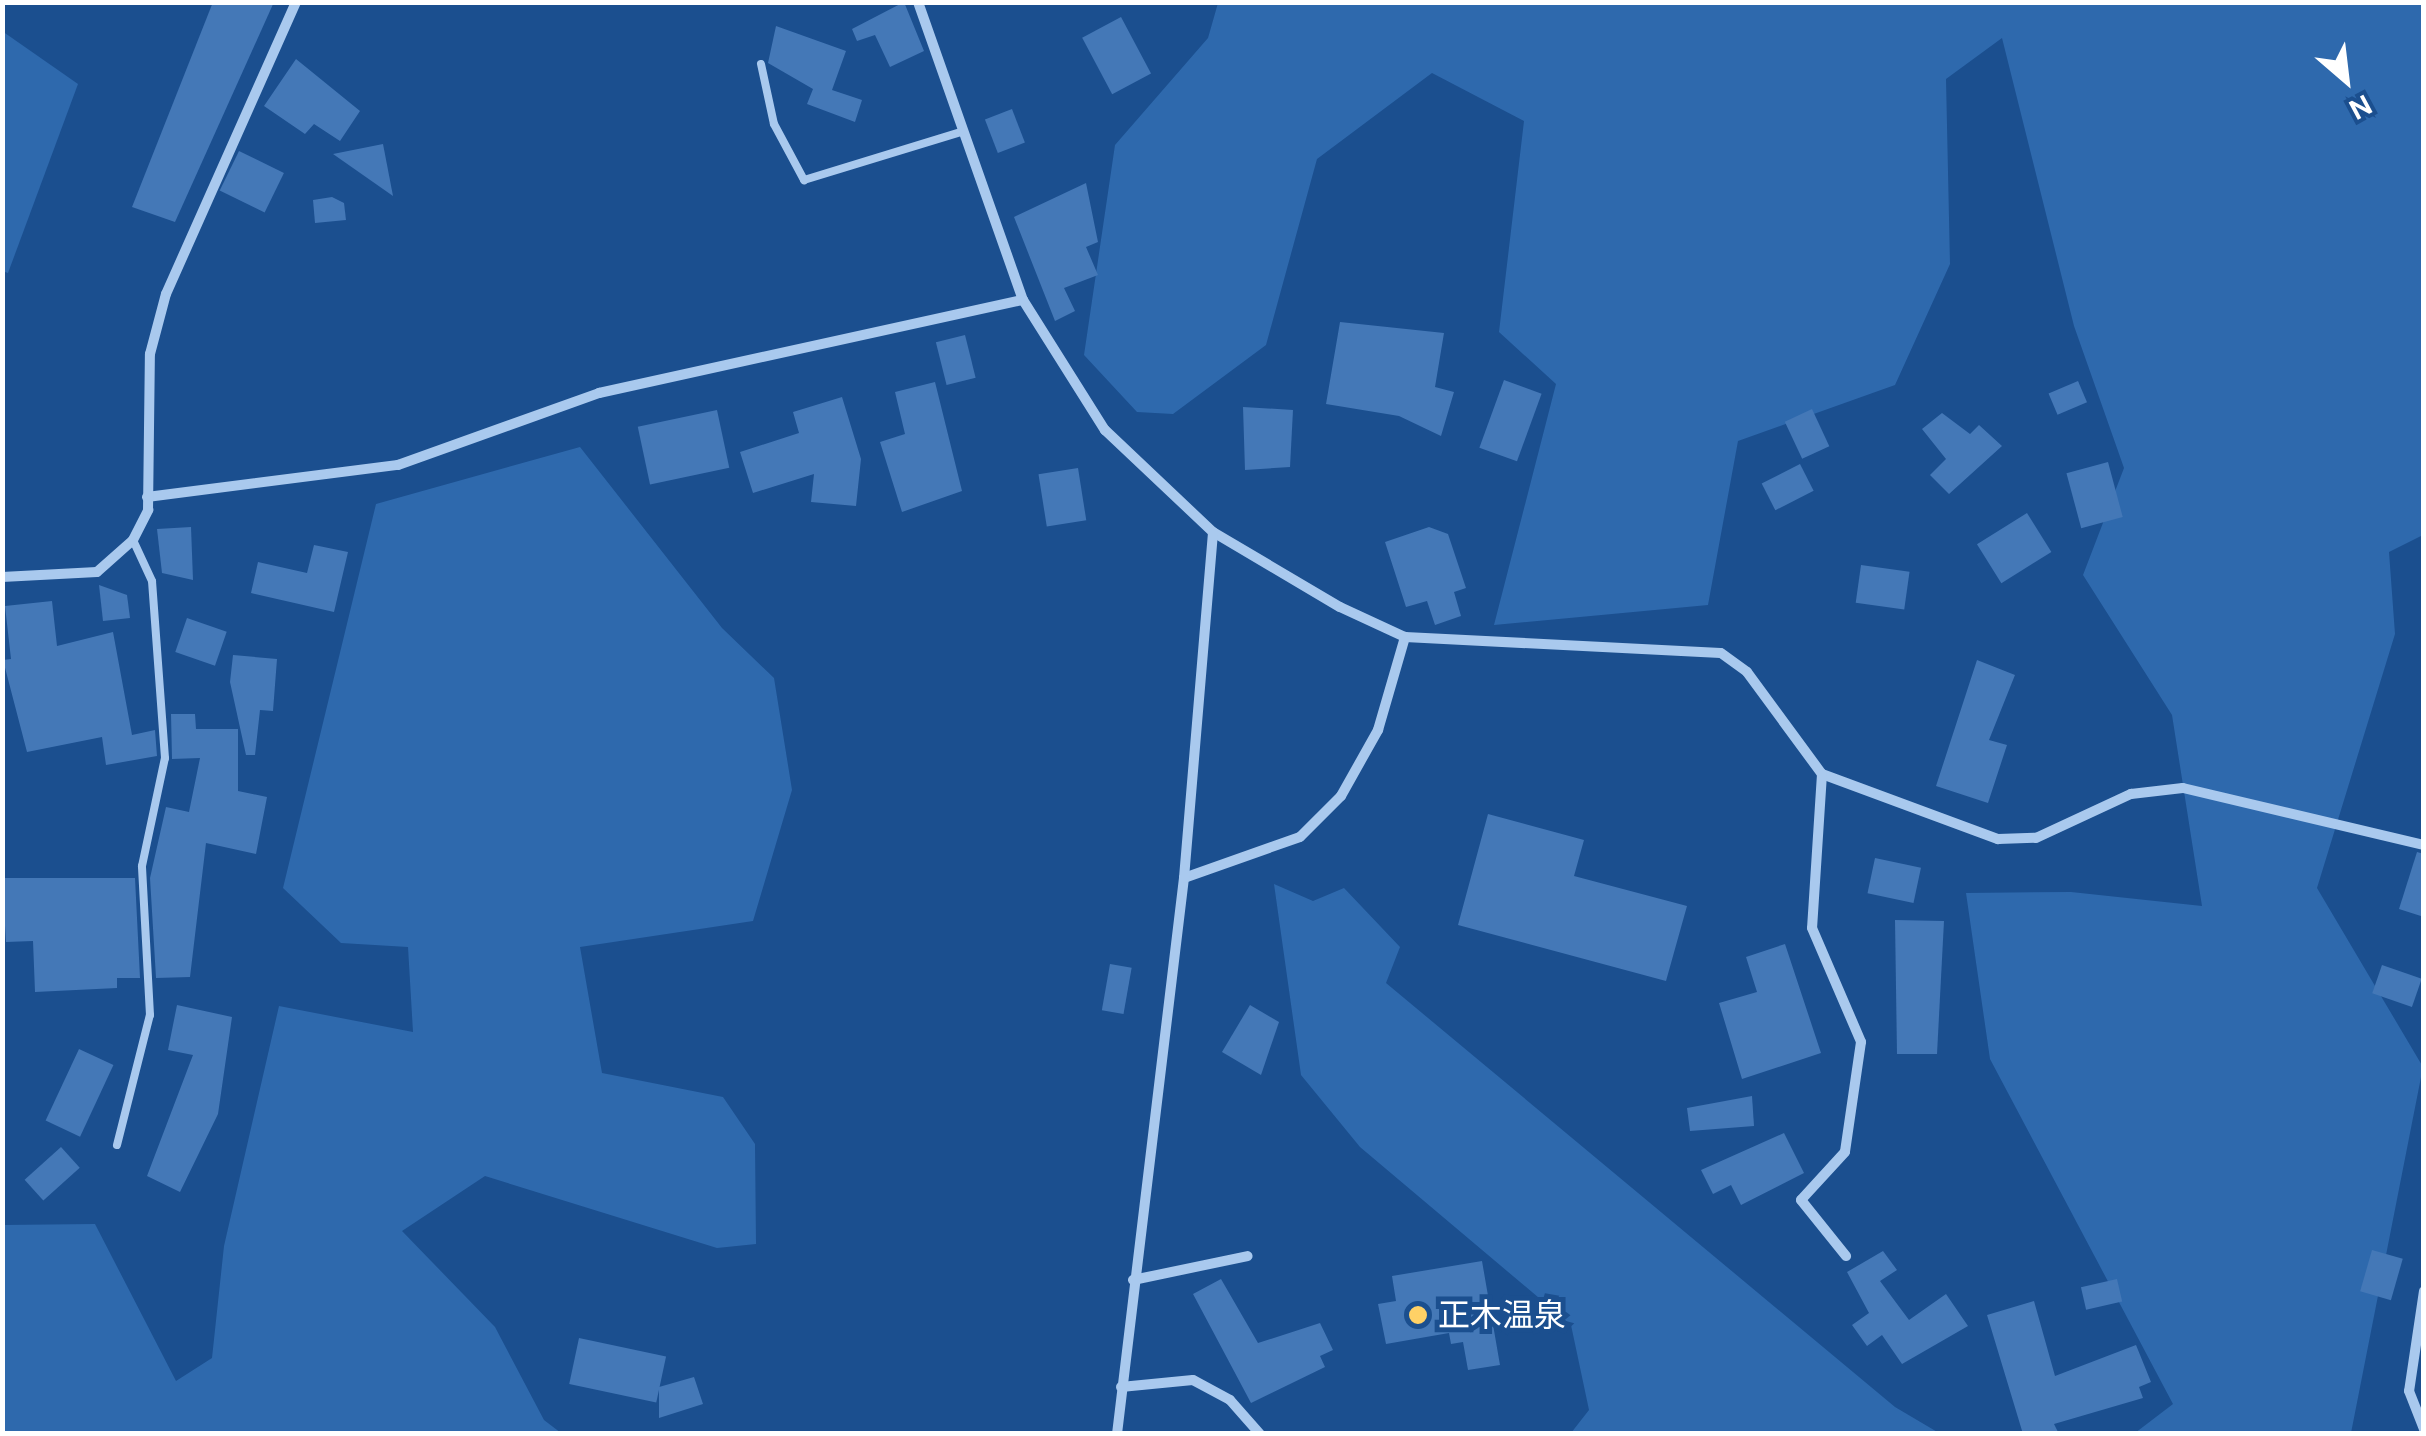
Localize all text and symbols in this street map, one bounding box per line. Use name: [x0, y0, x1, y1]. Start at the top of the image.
north arrow: [2296, 30, 2396, 130]
text: N: [2343, 86, 2378, 128]
place label: 正木温泉: [1438, 1296, 1566, 1334]
marker: 正木温泉: [1407, 1304, 1429, 1326]

